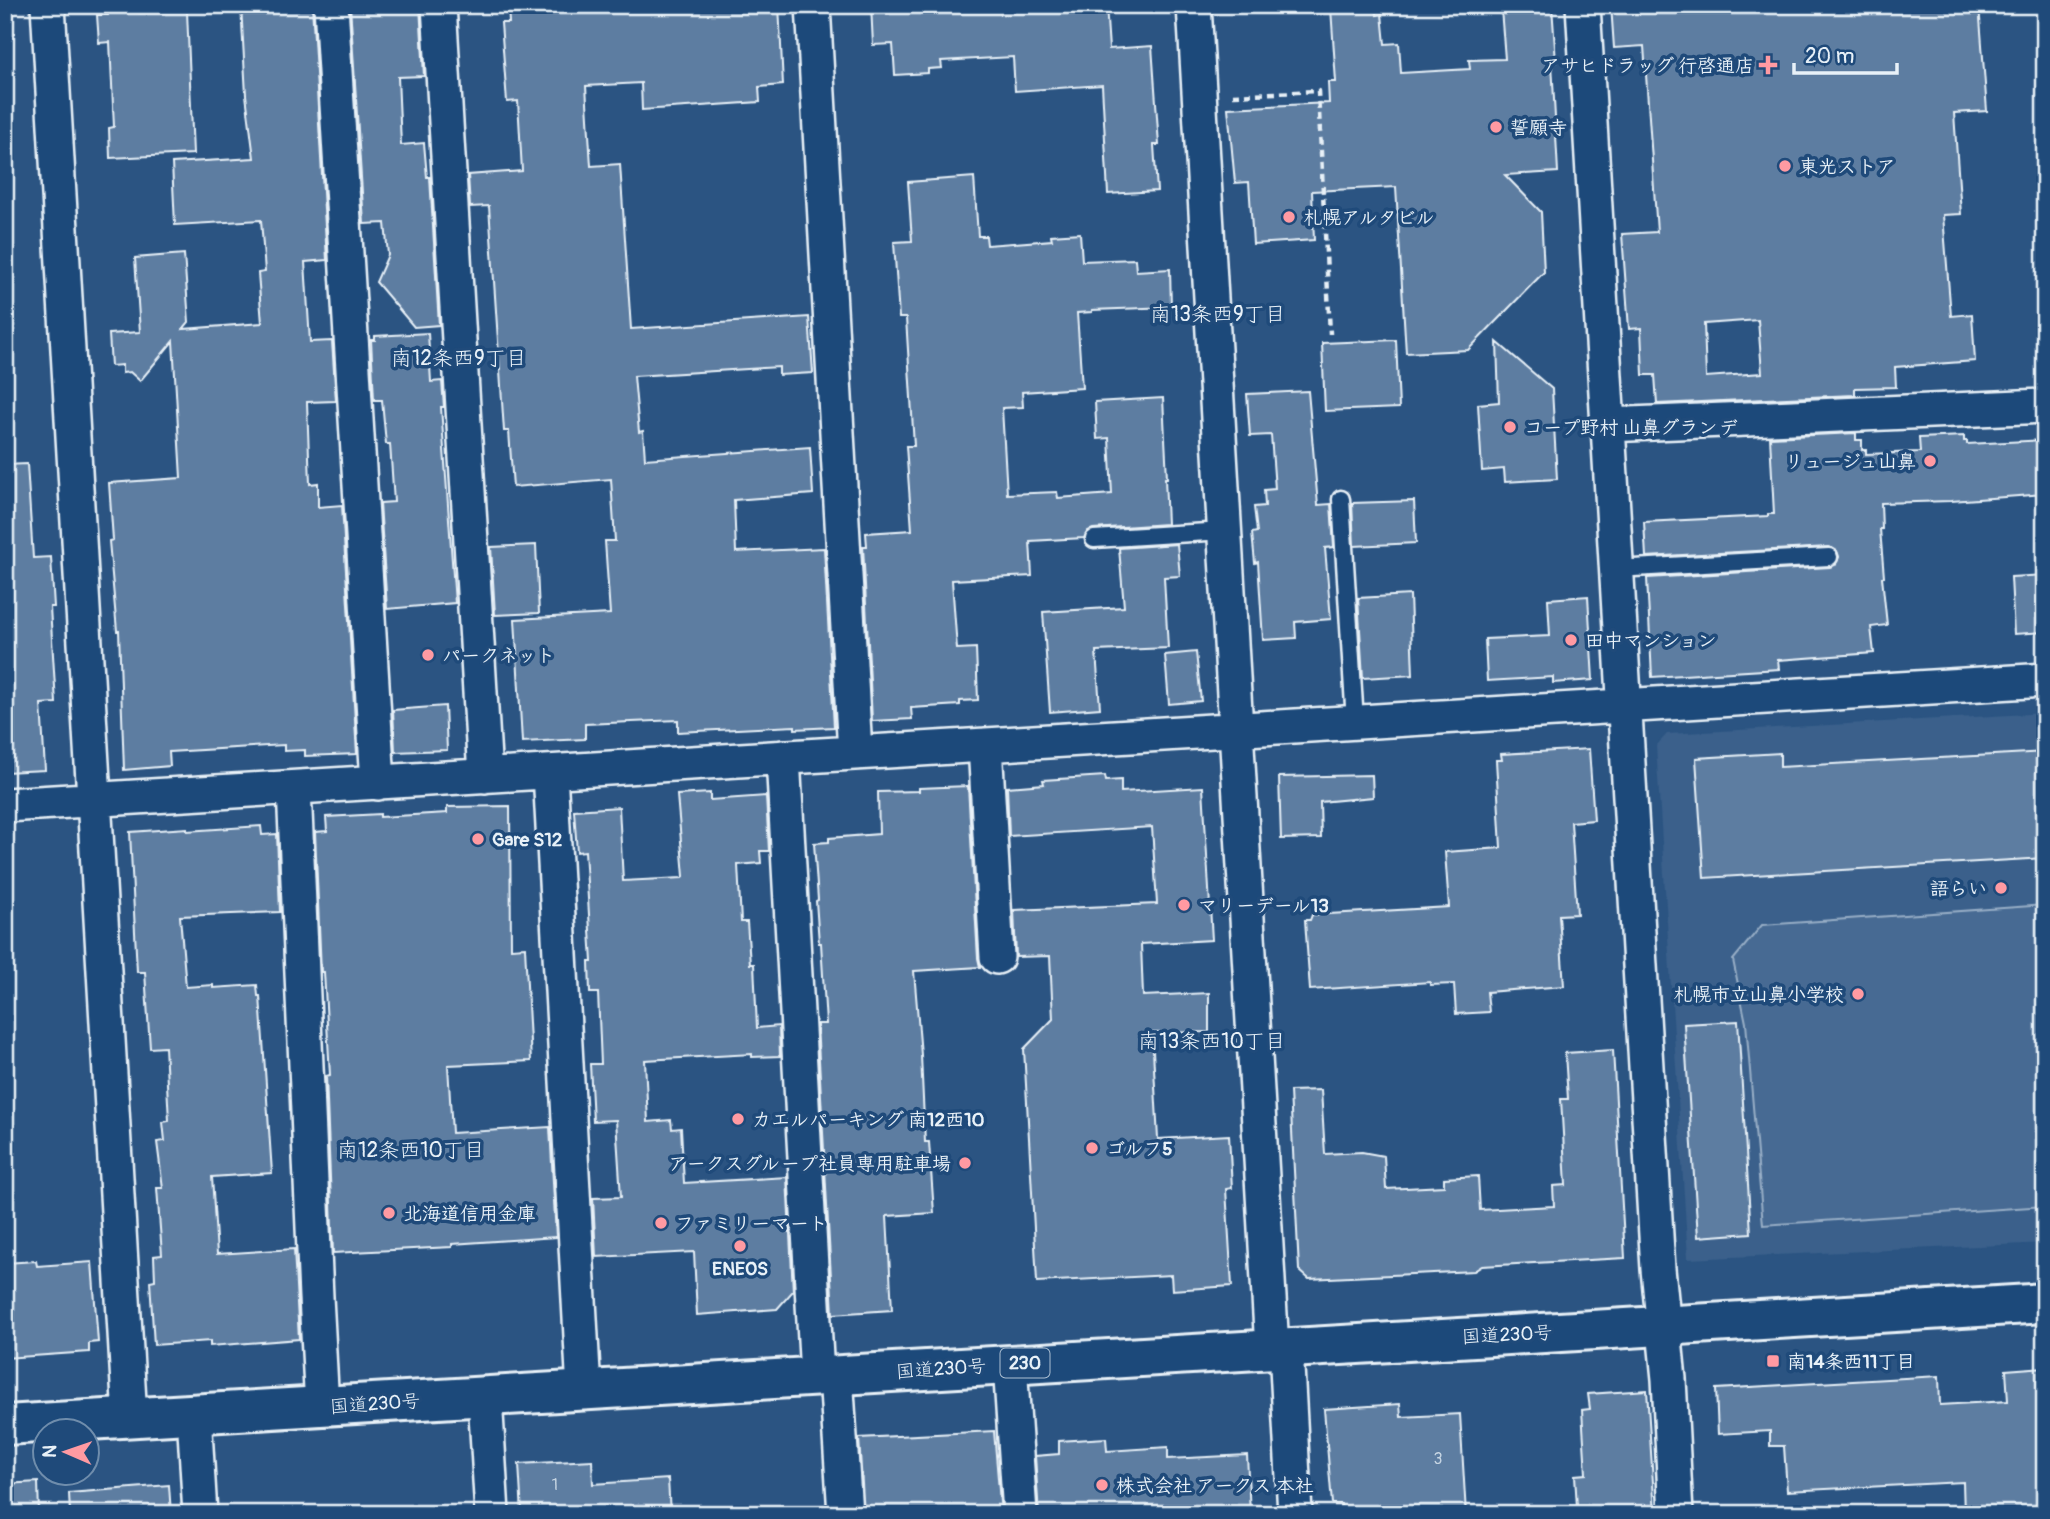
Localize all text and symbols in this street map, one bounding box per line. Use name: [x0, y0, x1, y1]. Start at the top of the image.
scale bar: [1794, 32, 1898, 76]
text: 20 m: [1805, 43, 1854, 70]
place label: アサヒドラッグ 行啓通店: [1541, 54, 1754, 78]
marker: アサヒドラッグ 行啓通店: [1760, 57, 1776, 73]
place label: 誓願寺: [1510, 116, 1567, 140]
marker: 誓願寺: [1488, 119, 1504, 135]
place label: 東光ストア: [1799, 155, 1896, 179]
marker: 東光ストア: [1777, 158, 1793, 174]
place label: 札幌アルタビル: [1303, 206, 1434, 230]
marker: 札幌アルタビル: [1281, 209, 1297, 225]
district label: 南13条西9丁目: [1150, 301, 1286, 328]
district label: 南12条西9丁目: [391, 345, 527, 372]
place label: コープ野村 山鼻グランデ: [1524, 416, 1738, 440]
marker: コープ野村 山鼻グランデ: [1502, 419, 1518, 435]
place label: リュージュ山鼻: [1785, 450, 1916, 474]
marker: リュージュ山鼻: [1922, 453, 1938, 469]
place label: 田中マンション: [1585, 629, 1716, 653]
marker: 田中マンション: [1563, 632, 1579, 648]
place label: パークネット: [442, 644, 555, 668]
marker: パークネット: [420, 647, 436, 663]
place label: Gare S12: [492, 828, 563, 852]
marker: Gare S12: [470, 831, 486, 847]
place label: 語らい: [1930, 877, 1987, 901]
marker: 語らい: [1993, 880, 2009, 896]
place label: マリーデール13: [1198, 894, 1329, 918]
marker: マリーデール13: [1176, 897, 1192, 913]
place label: 札幌市立山鼻小学校: [1673, 983, 1844, 1007]
marker: 札幌市立山鼻小学校: [1850, 986, 1866, 1002]
district label: 南13条西10丁目: [1138, 1028, 1286, 1055]
place label: カエルパーキング 南12西10: [752, 1108, 985, 1132]
marker: カエルパーキング 南12西10: [730, 1111, 746, 1127]
district label: 南12条西10丁目: [337, 1137, 485, 1164]
place label: ゴルフ5: [1106, 1137, 1173, 1161]
marker: ゴルフ5: [1084, 1140, 1100, 1156]
place label: アークスグループ社員専用駐車場: [668, 1152, 951, 1176]
marker: アークスグループ社員専用駐車場: [957, 1155, 973, 1171]
place label: 北海道信用金庫: [403, 1202, 536, 1226]
marker: 北海道信用金庫: [381, 1205, 397, 1221]
place label: ファミリーマート: [675, 1212, 828, 1236]
marker: ファミリーマート: [653, 1215, 669, 1231]
marker: ENEOS: [732, 1238, 748, 1254]
place label: ENEOS: [712, 1257, 768, 1281]
street label: 国道230号: [1461, 1321, 1553, 1349]
road number: 230: [1000, 1348, 1050, 1378]
place label: 南14条西11丁目: [1787, 1350, 1915, 1374]
marker: 南14条西11丁目: [1765, 1353, 1781, 1369]
street label: 国道230号: [895, 1354, 987, 1384]
street label: 国道230号: [329, 1389, 421, 1419]
north arrow: [32, 1418, 102, 1488]
text: N: [38, 1444, 62, 1458]
house number: 3: [1434, 1449, 1443, 1469]
place label: 株式会社 アークス 本社: [1116, 1474, 1314, 1498]
house number: 1: [552, 1475, 558, 1495]
marker: 株式会社 アークス 本社: [1094, 1477, 1110, 1493]

